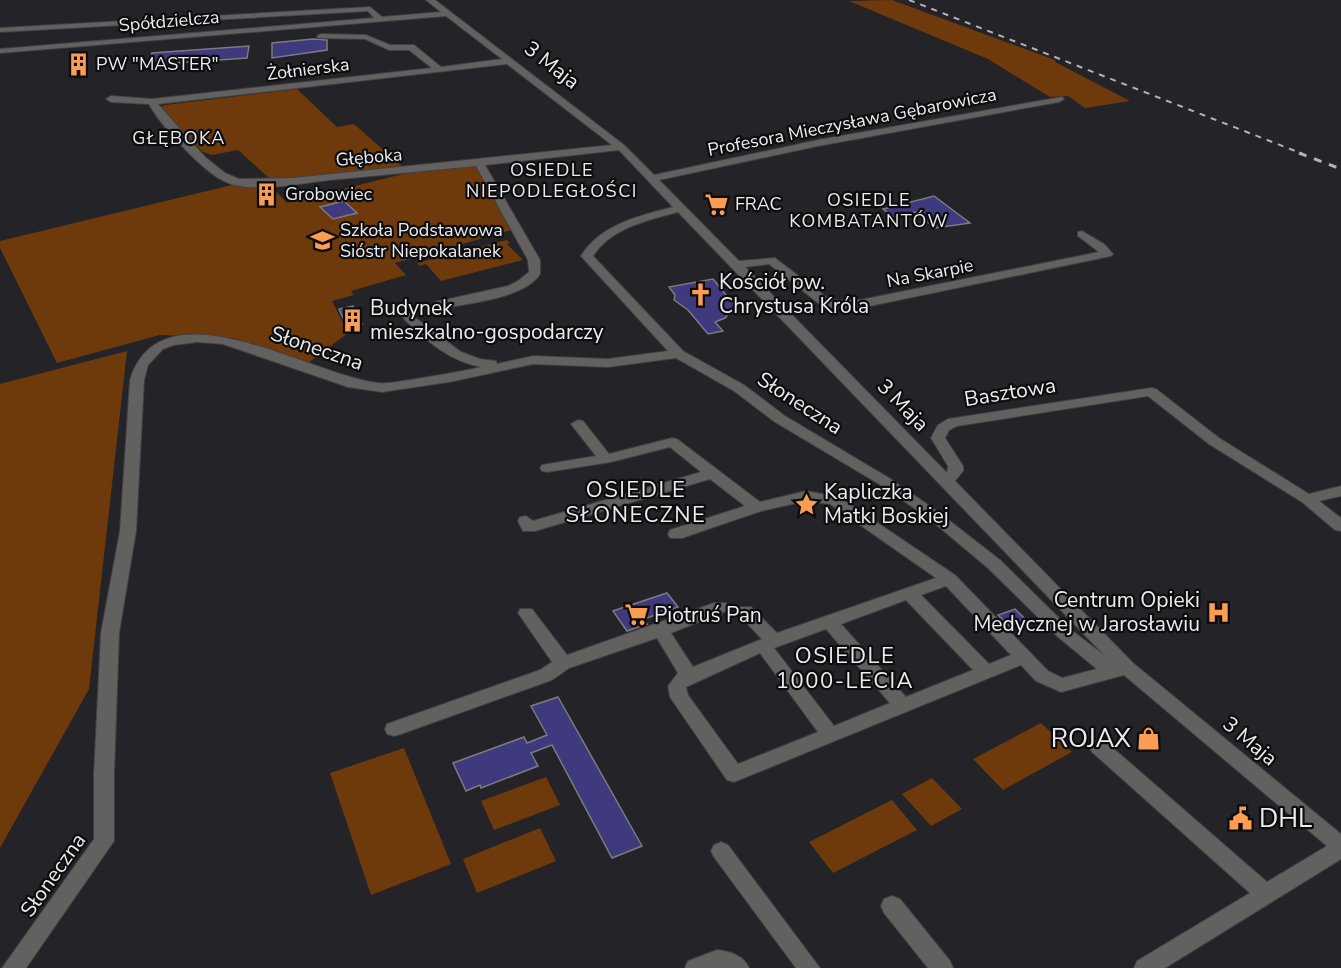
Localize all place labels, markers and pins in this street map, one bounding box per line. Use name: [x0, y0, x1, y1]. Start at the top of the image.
building icon: PW "MASTER": [65, 51, 91, 77]
place label: PW "MASTER": [96, 52, 218, 76]
building icon: Grobowiec: [254, 181, 280, 207]
place label: Grobowiec: [285, 182, 372, 206]
supermarket icon: FRAC: [704, 191, 730, 217]
place label: FRAC: [735, 192, 782, 216]
place label: Szkoła Podstawowa Sióstr Niepokalanek: [340, 218, 503, 263]
school or university icon: Szkoła Podstawowa Sióstr Niepokalanek: [309, 227, 335, 253]
place label: Kościół pw. Chrystusa Króla: [719, 268, 869, 320]
church icon: Kościół pw. Chrystusa Króla: [688, 281, 714, 307]
place label: Budynek mieszkalno-gospodarczy: [370, 294, 604, 346]
building icon: Budynek mieszkalno-gospodarczy: [339, 307, 365, 333]
place label: Kapliczka Matki Boskiej: [824, 478, 949, 530]
place icon: Kapliczka Matki Boskiej: [793, 491, 819, 517]
place label: Centrum Opieki Medycznej w Jarosławiu: [973, 586, 1200, 638]
hospital icon: Centrum Opieki Medycznej w Jarosławiu: [1205, 599, 1231, 625]
place label: Piotruś Pan: [654, 601, 762, 629]
supermarket icon: Piotruś Pan: [623, 602, 649, 628]
place label: ROJAX: [1051, 721, 1131, 756]
shop icon: ROJAX: [1136, 725, 1162, 751]
place label: DHL: [1259, 801, 1312, 836]
public building icon: DHL: [1228, 805, 1254, 831]

